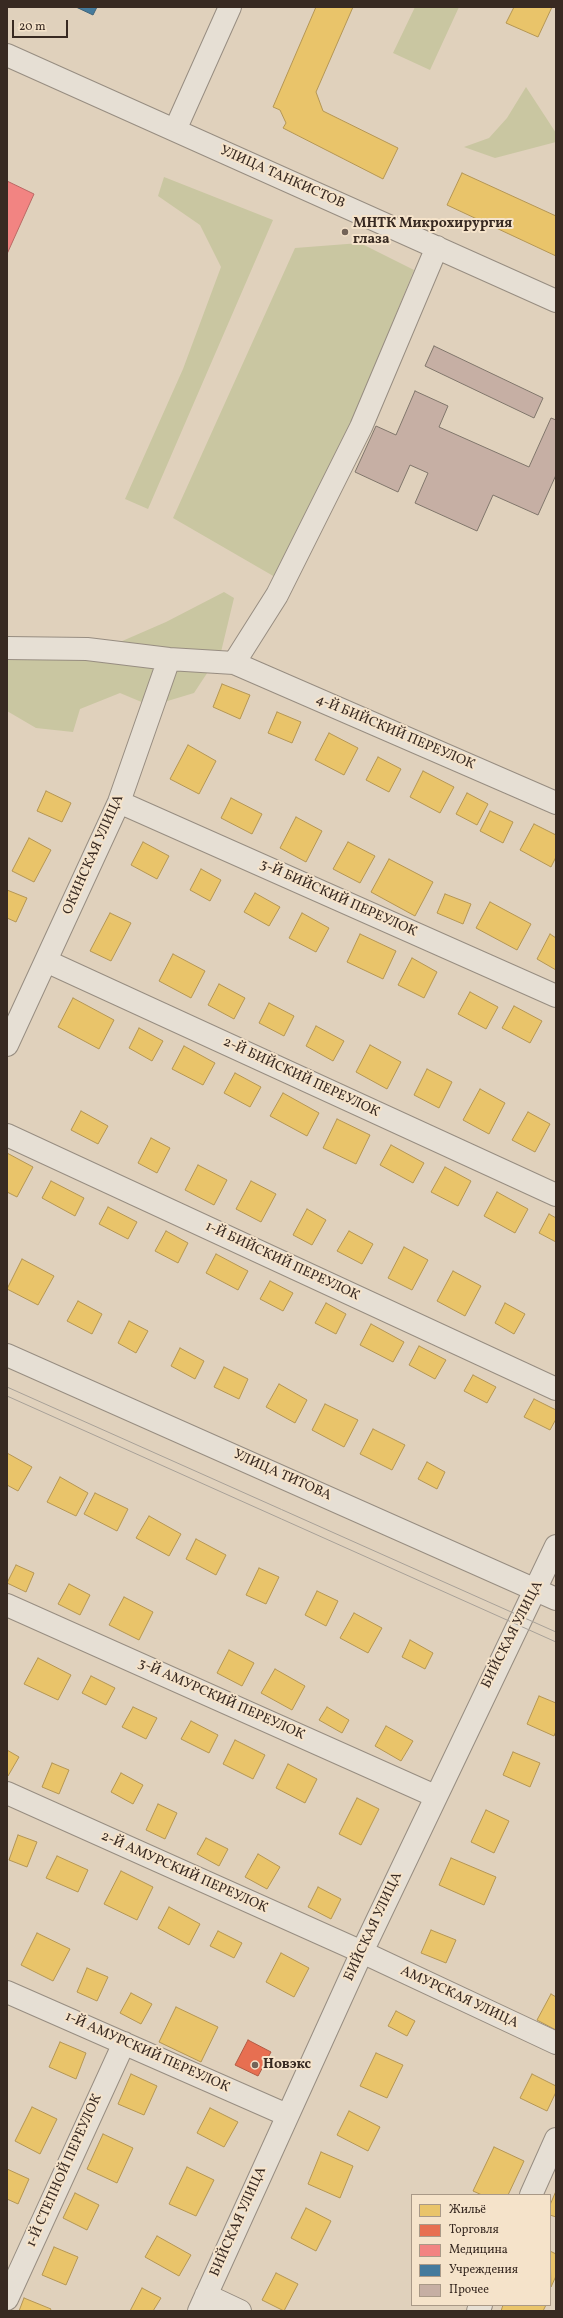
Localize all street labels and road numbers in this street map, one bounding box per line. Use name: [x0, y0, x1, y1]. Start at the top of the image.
street label: УЛИЦА ТАНКИСТОВ: [217, 143, 347, 213]
street label: 4-Й БИЙСКИЙ ПЕРЕУЛОК: [313, 692, 477, 774]
street label: ОКИНСКАЯ УЛИЦА: [60, 792, 128, 918]
street label: 3-Й БИЙСКИЙ ПЕРЕУЛОК: [257, 857, 419, 941]
street label: 2-Й БИЙСКИЙ ПЕРЕУЛОК: [220, 1034, 382, 1122]
street label: 1-Й БИЙСКИЙ ПЕРЕУЛОК: [202, 1219, 362, 1305]
street label: УЛИЦА ТИТОВА: [230, 1447, 334, 1505]
street label: БИЙСКАЯ УЛИЦА: [479, 1578, 547, 1692]
street label: 3-Й АМУРСКИЙ ПЕРЕУЛОК: [135, 1656, 307, 1744]
street label: 2-Й АМУРСКИЙ ПЕРЕУЛОК: [98, 1829, 270, 1917]
street label: БИЙСКАЯ УЛИЦА: [341, 1870, 407, 1984]
street label: АМУРСКАЯ УЛИЦА: [397, 1963, 521, 2033]
street label: 1-Й АМУРСКИЙ ПЕРЕУЛОК: [62, 2009, 232, 2097]
street label: 1-Й СТЕПНОЙ ПЕРЕУЛОК: [24, 2092, 106, 2250]
street label: БИЙСКАЯ УЛИЦА: [207, 2164, 271, 2280]

